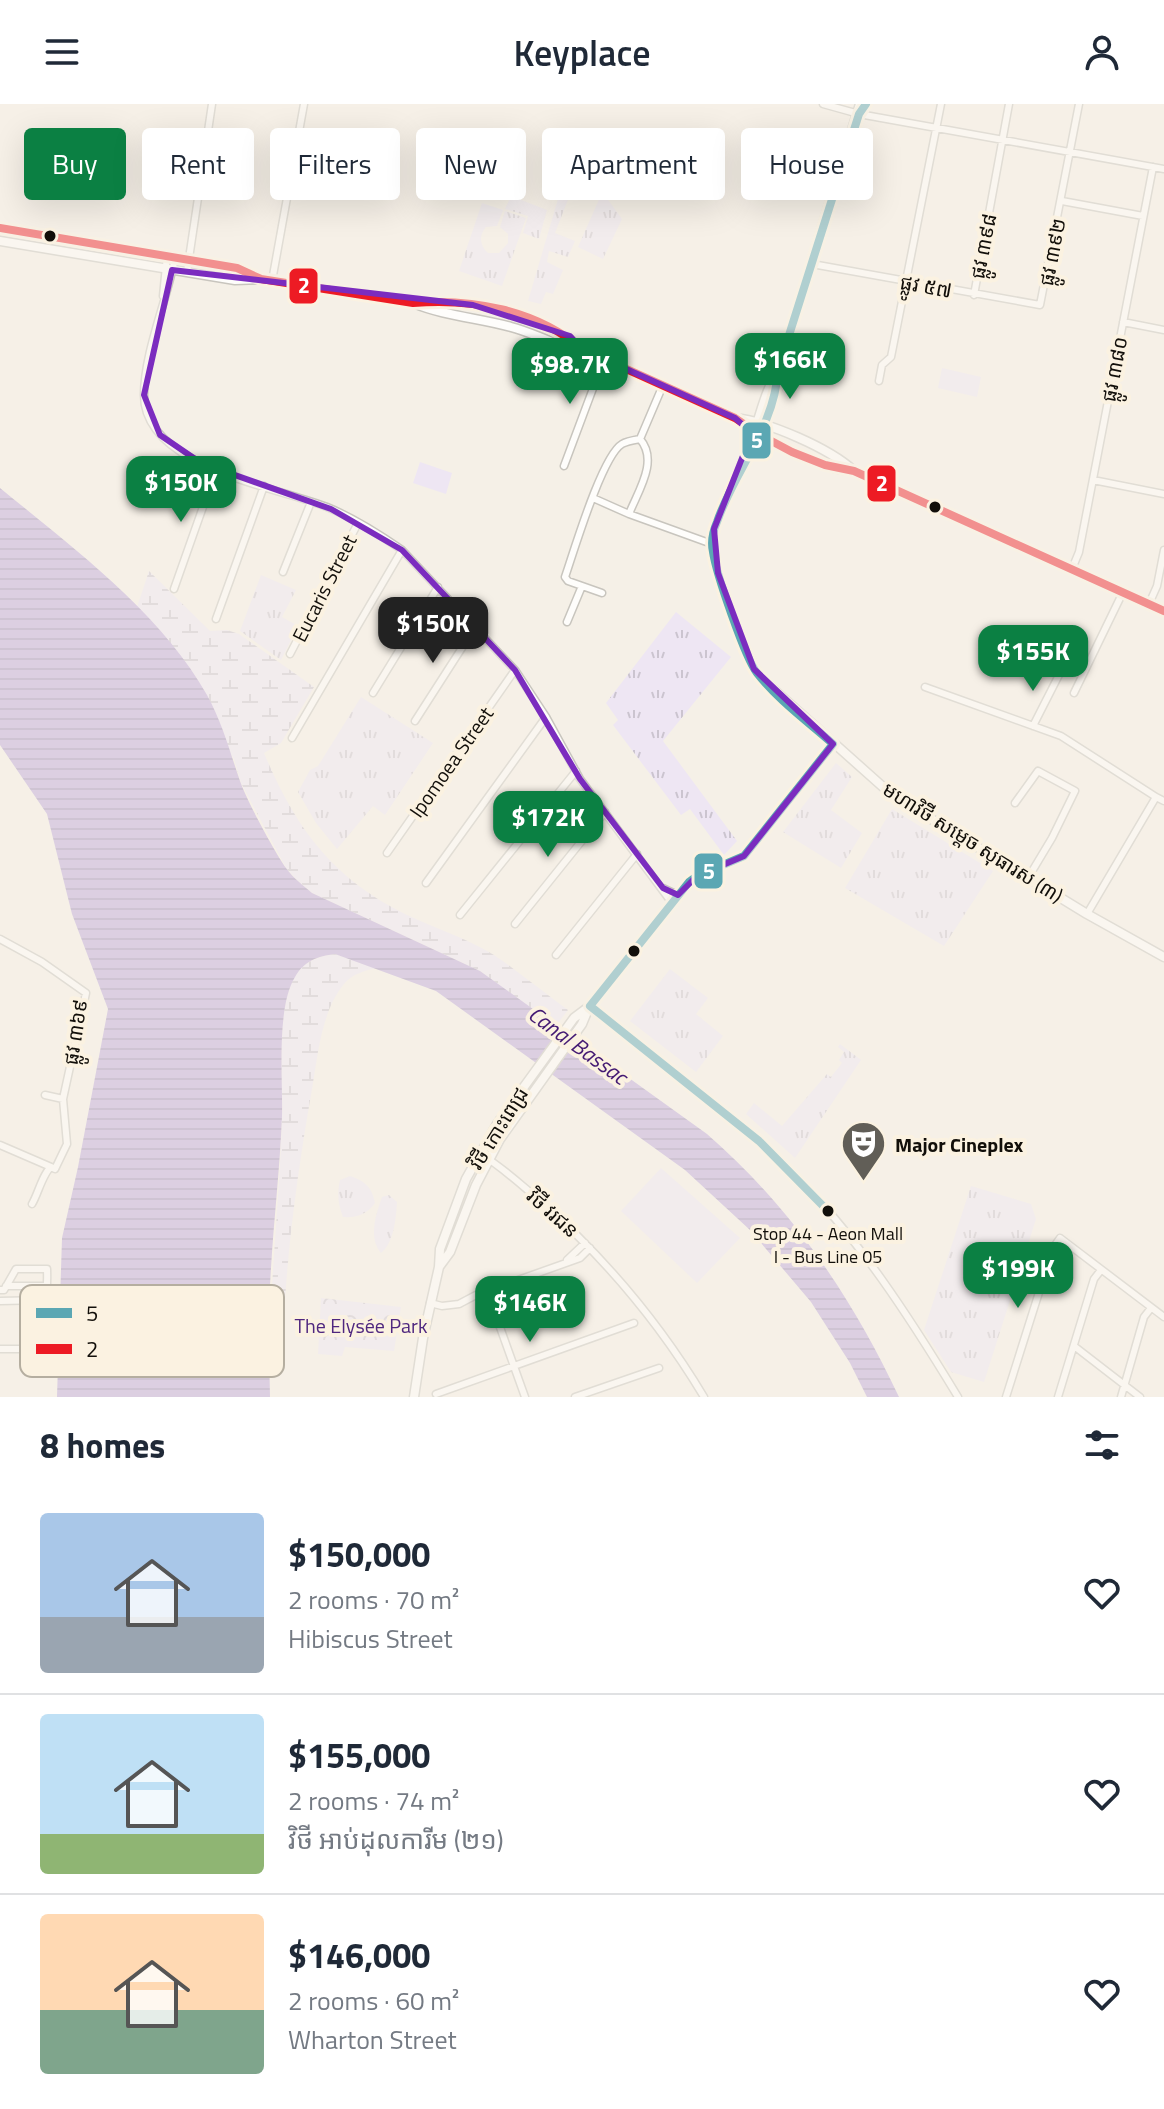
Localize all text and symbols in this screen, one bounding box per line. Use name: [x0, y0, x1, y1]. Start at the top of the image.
text: Keyplace: [514, 25, 650, 80]
icon: menu: [40, 30, 84, 74]
icon: person: [1080, 30, 1124, 74]
chip: Buy: [24, 128, 126, 200]
chip: Rent: [142, 128, 254, 200]
chip: Filters: [270, 128, 400, 200]
chip: New: [416, 128, 526, 200]
chip: Apartment: [542, 128, 725, 200]
chip: House: [741, 128, 873, 200]
street label: ផ្លូវ ៣៩៨: [961, 211, 1008, 282]
street label: ផ្លូវ ៣៩២: [1030, 215, 1078, 289]
unlabelled marker: [42, 228, 58, 244]
street label: ផ្លូវ ៥៧: [897, 266, 954, 310]
line badge: 2: [288, 267, 319, 305]
text: 2: [298, 268, 310, 302]
pin: $166K: [734, 333, 846, 401]
street label: ផ្លូវ ៣៨០: [1092, 334, 1139, 405]
pin: $98.7K: [505, 338, 635, 406]
text: $166K: [753, 339, 827, 378]
text: $98.7K: [530, 344, 610, 383]
line badge: 5: [741, 421, 772, 460]
text: 5: [751, 423, 763, 457]
pin: $150K: [125, 456, 237, 524]
text: $150K: [144, 462, 218, 501]
line badge: 2: [866, 464, 897, 503]
text: 2: [876, 466, 888, 500]
unlabelled marker: [927, 499, 943, 515]
street label: Eucaris Street: [284, 529, 364, 647]
pin: $150K: [377, 597, 489, 665]
text: $150K: [396, 603, 470, 642]
pin: $155K: [977, 625, 1089, 693]
text: $155K: [996, 631, 1070, 670]
street label: Ipomoea Street: [401, 700, 501, 824]
street label: មហាវិថី សម្តេច សុធារស (៣): [877, 774, 1069, 910]
pin: $172K: [492, 791, 604, 859]
text: $172K: [511, 797, 585, 836]
line badge: 5: [693, 852, 724, 890]
text: 5: [703, 854, 715, 888]
unlabelled marker: [626, 943, 642, 959]
street label: ផ្លូវ ៣៦៩: [55, 997, 99, 1068]
water label: Canal Bassac: [521, 997, 637, 1094]
street label: វិថី កោះពេជ្រ: [460, 1081, 536, 1176]
theatre icon: Major Cineplex: [840, 1120, 888, 1183]
place label: Major Cineplex: [895, 1129, 1024, 1160]
street label: វិថី វរជន: [520, 1181, 586, 1245]
marker: Stop 44 - Aeon Mall I - Bus Line 05: [820, 1203, 836, 1219]
place label: Stop 44 - Aeon Mall I - Bus Line 05: [753, 1220, 903, 1270]
pin: $199K: [962, 1242, 1074, 1310]
text: $199K: [981, 1248, 1055, 1287]
pin: $146K: [474, 1276, 586, 1344]
text: $146K: [493, 1282, 567, 1321]
legend: [20, 1285, 284, 1377]
text: 5: [86, 1296, 98, 1330]
park label: The Elysée Park: [294, 1310, 428, 1341]
text: 2: [86, 1332, 98, 1366]
text: 8 homes: [40, 1419, 165, 1471]
icon: filters: [1080, 1423, 1124, 1467]
text: $150,000: [288, 1528, 430, 1580]
icon: home: [104, 1545, 200, 1641]
icon: heart: [1080, 1571, 1124, 1615]
text: 2 rooms · 70 m²: [288, 1580, 459, 1619]
text: Hibiscus Street: [288, 1619, 453, 1658]
text: $155,000: [288, 1729, 430, 1781]
icon: home: [104, 1746, 200, 1842]
icon: heart: [1080, 1772, 1124, 1816]
text: 2 rooms · 74 m²: [288, 1781, 459, 1820]
text: វិថី អាប់ដុលការីម (២១): [288, 1820, 504, 1859]
text: $146,000: [288, 1929, 430, 1981]
icon: home: [104, 1946, 200, 2042]
icon: heart: [1080, 1972, 1124, 2016]
text: 2 rooms · 60 m²: [288, 1981, 459, 2020]
text: Wharton Street: [288, 2020, 457, 2059]

